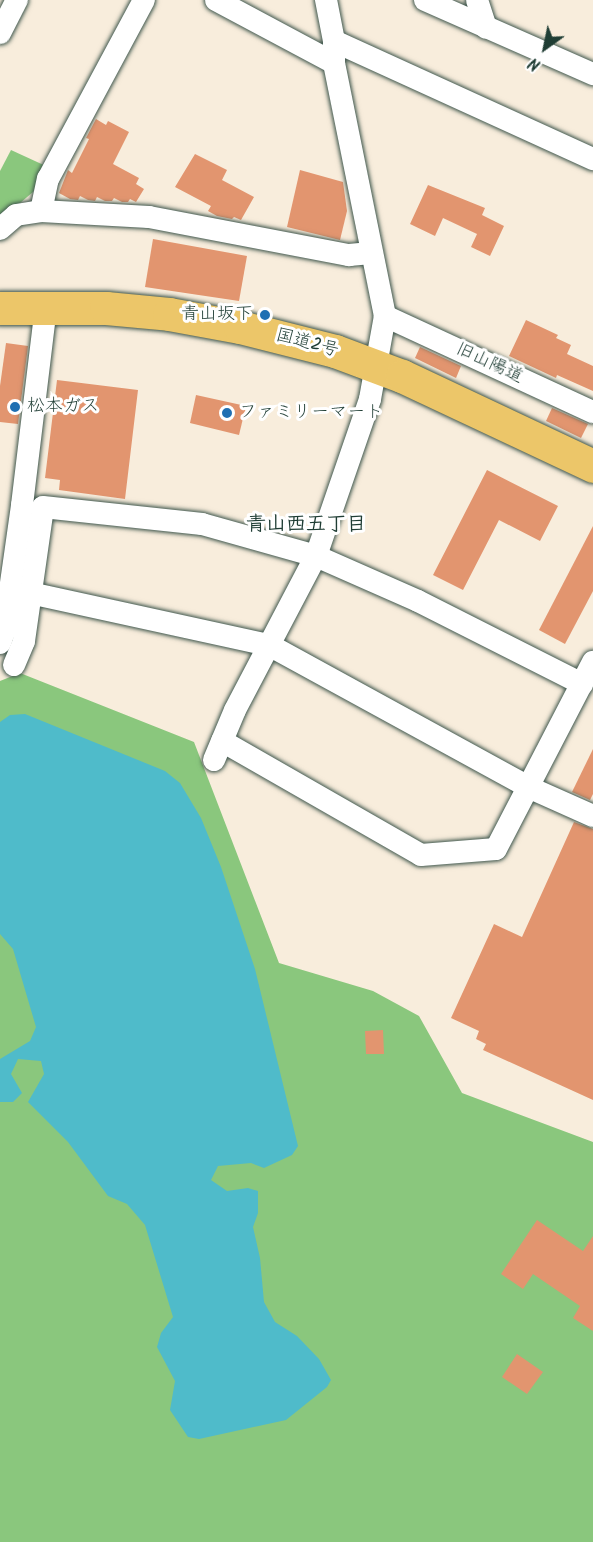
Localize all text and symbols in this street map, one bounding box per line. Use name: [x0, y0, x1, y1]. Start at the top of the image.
north arrow: [515, 18, 575, 78]
text: N: [524, 50, 546, 77]
place label: 青山坂下: [181, 304, 253, 326]
marker: 青山坂下: [258, 308, 272, 322]
street label: 国道2号: [273, 325, 341, 363]
street label: 旧山陽道: [452, 339, 526, 389]
place label: 松本ガス: [27, 396, 99, 418]
marker: 松本ガス: [8, 400, 22, 414]
place label: ファミリーマート: [239, 402, 383, 424]
marker: ファミリーマート: [220, 406, 234, 420]
district label: 青山西五丁目: [246, 513, 366, 537]

